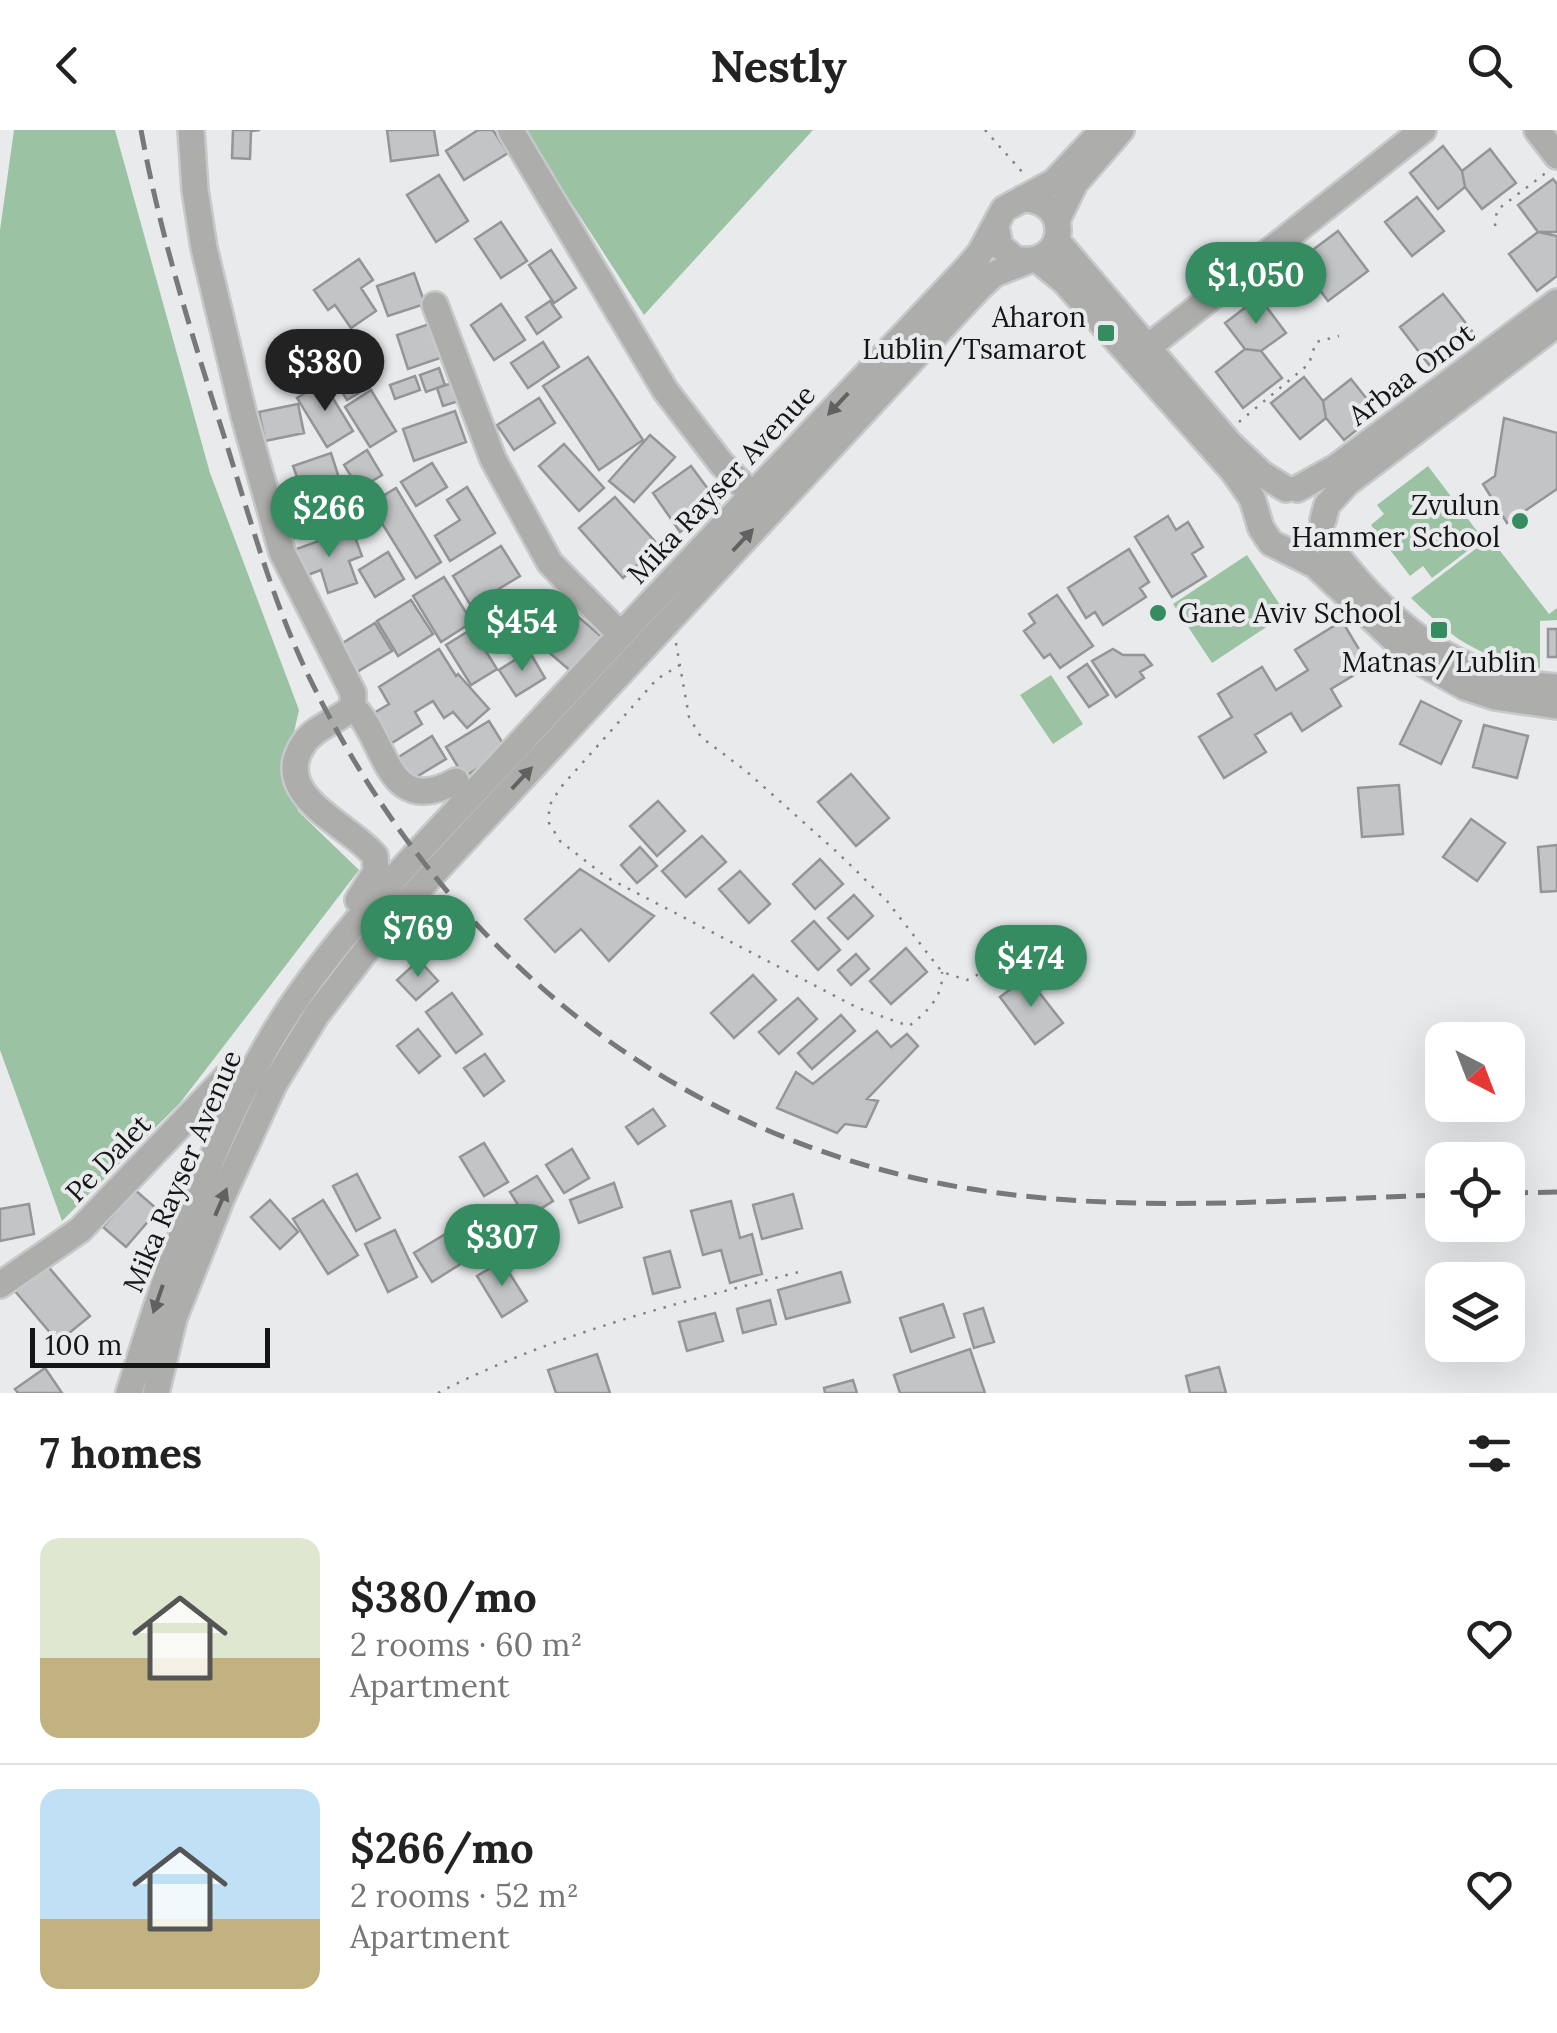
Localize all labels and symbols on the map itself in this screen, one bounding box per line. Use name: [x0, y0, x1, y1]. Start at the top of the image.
pin: $1,050: [1175, 242, 1337, 327]
place label: Aharon Lublin/Tsamarot: [862, 299, 1086, 367]
street label: Arbaa Onot: [1340, 315, 1481, 434]
marker: Aharon Lublin/Tsamarot: [1095, 322, 1117, 344]
pin: $380: [266, 329, 384, 414]
street label: Mika Rayser Avenue: [619, 377, 823, 591]
one-way arrow: [827, 392, 850, 416]
pin: $266: [270, 475, 388, 560]
place label: Zvulun Hammer School: [1291, 487, 1500, 555]
marker: Zvulun Hammer School: [1509, 510, 1531, 532]
one-way arrow: [731, 529, 754, 553]
pin: $454: [463, 589, 581, 674]
place label: Gane Aviv School: [1178, 595, 1402, 631]
marker: Gane Aviv School: [1147, 602, 1169, 624]
marker: Matnas/Lublin: [1428, 619, 1450, 641]
place label: Matnas/Lublin: [1341, 644, 1537, 680]
one-way arrow: [510, 766, 533, 790]
pin: $769: [359, 895, 477, 980]
pin: $474: [972, 925, 1090, 1010]
north arrow: [1425, 1022, 1525, 1122]
street label: Mika Rayser Avenue: [115, 1044, 249, 1298]
street label: Pe Dalet: [58, 1107, 159, 1209]
one-way arrow: [213, 1187, 229, 1217]
pin: $307: [443, 1204, 561, 1289]
one-way arrow: [150, 1284, 165, 1314]
scale bar: [30, 1323, 270, 1368]

